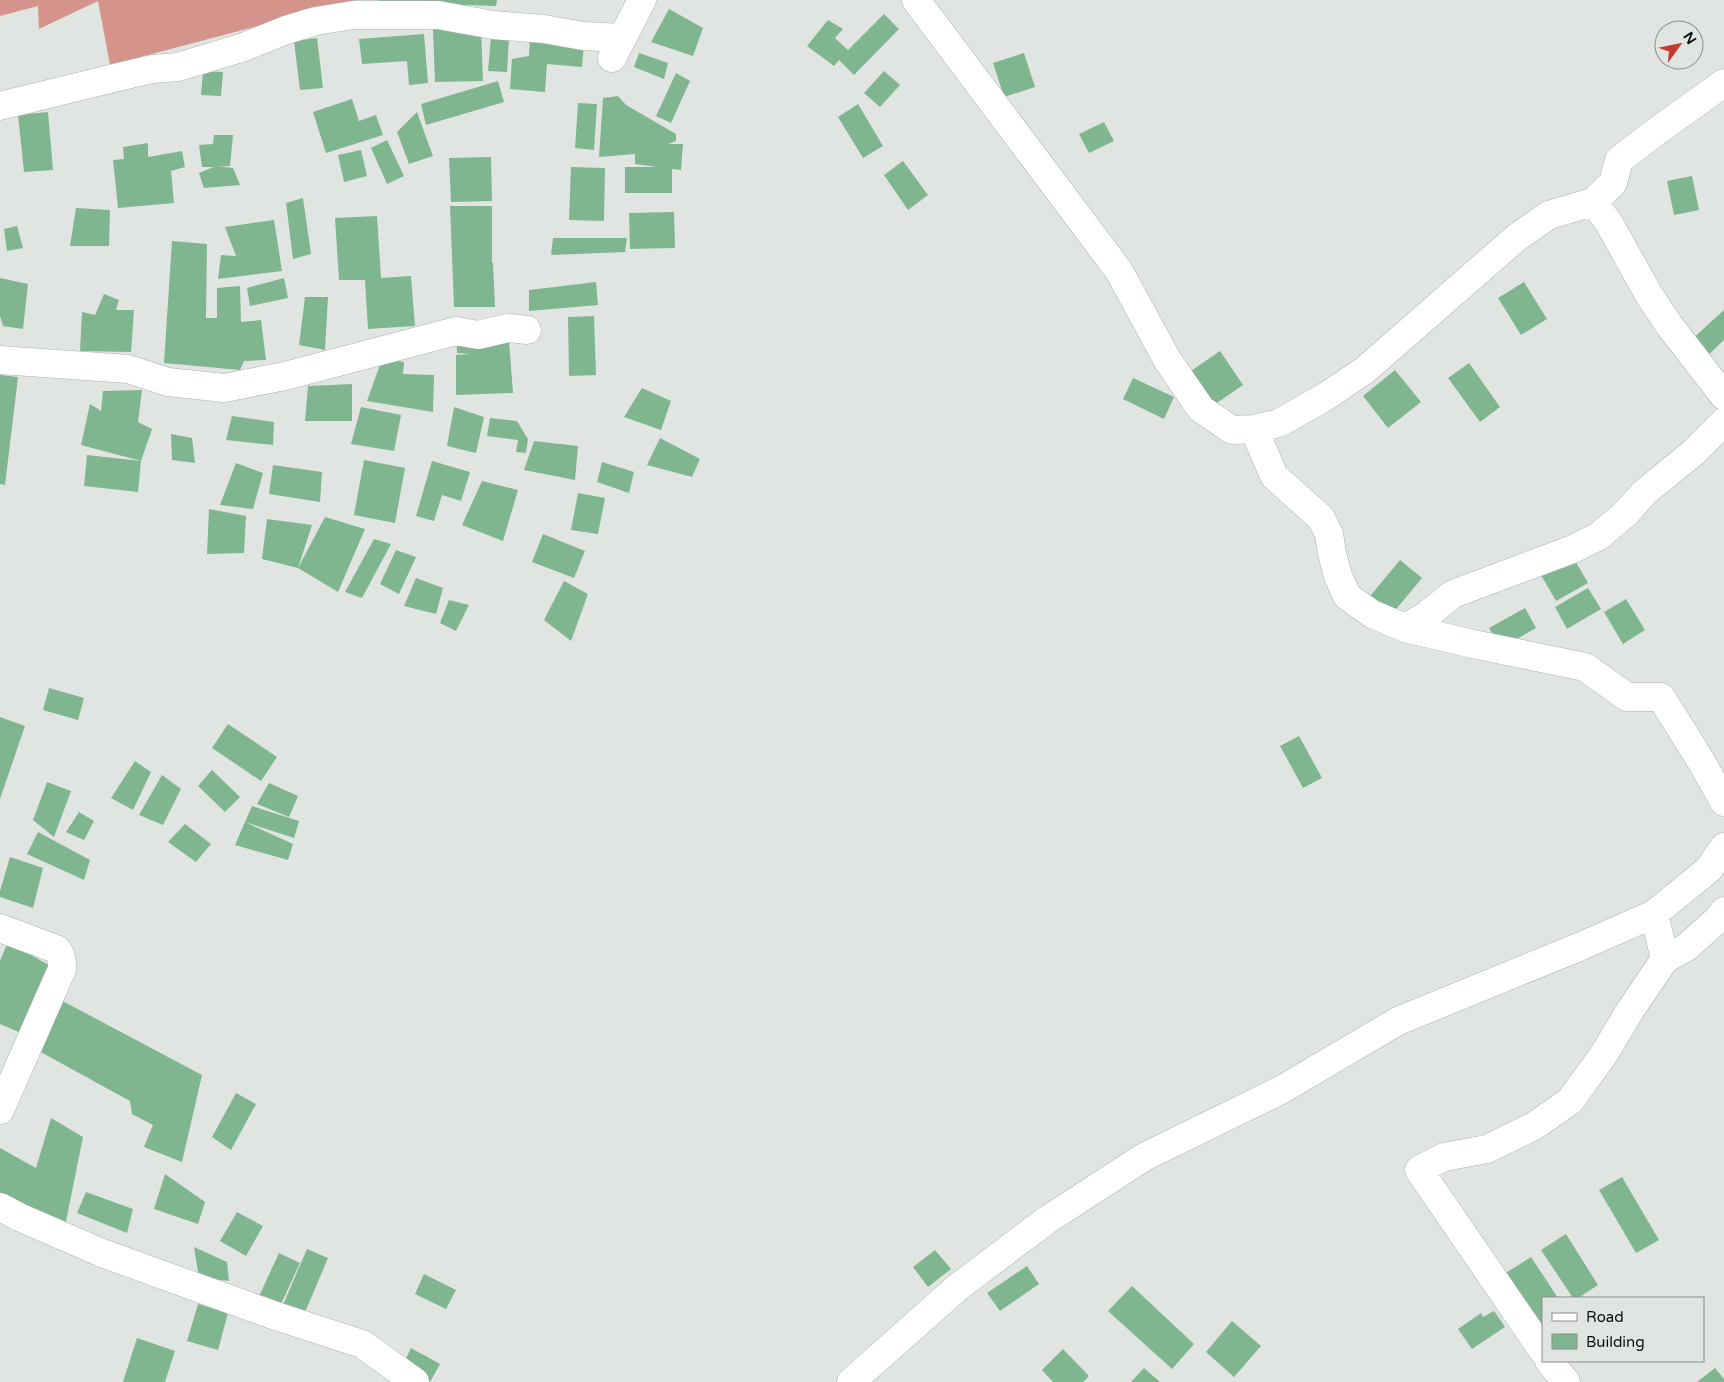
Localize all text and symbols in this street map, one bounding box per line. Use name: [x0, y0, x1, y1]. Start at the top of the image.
north arrow: [1654, 20, 1704, 70]
text: N: [1679, 29, 1700, 48]
legend: [1542, 1297, 1704, 1362]
text: Road: [1586, 1308, 1624, 1326]
text: Building: [1586, 1333, 1645, 1351]

